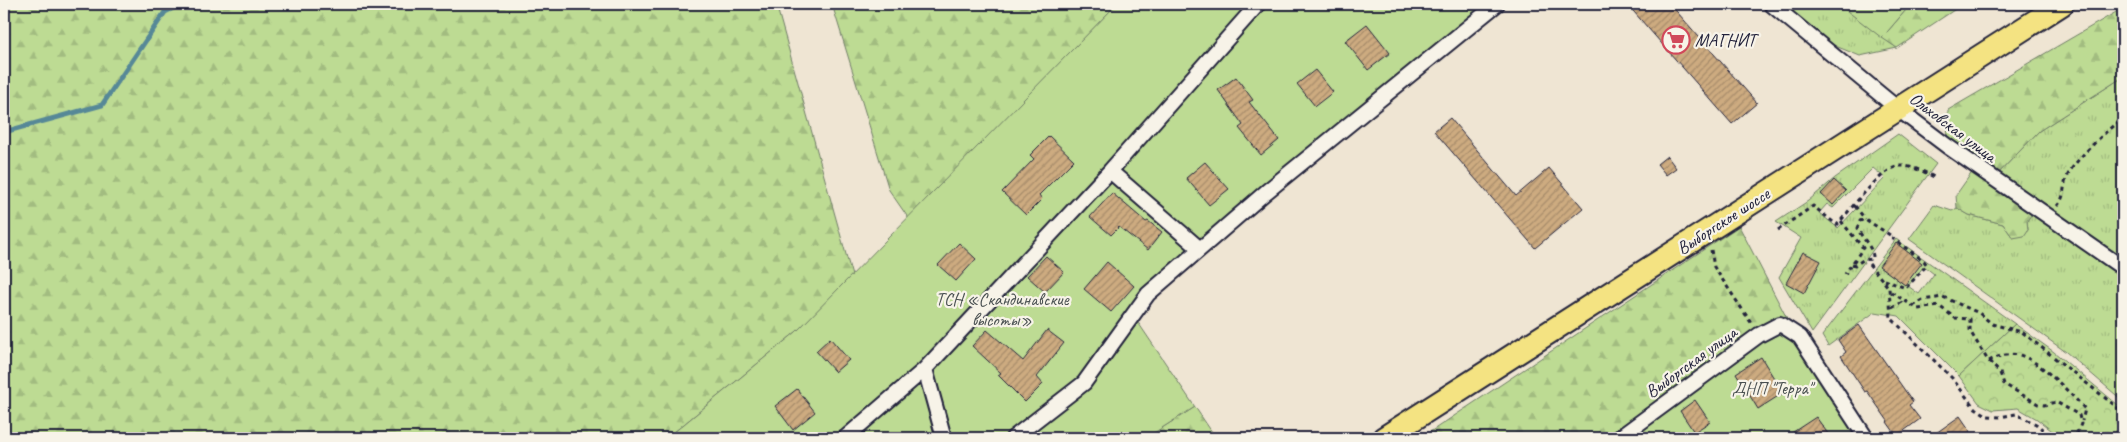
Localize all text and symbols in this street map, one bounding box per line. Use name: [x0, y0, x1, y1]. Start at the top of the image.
supermarket icon: МАГНИТ: [1661, 25, 1691, 55]
place label: МАГНИТ: [1695, 29, 1760, 51]
street label: Ольховская улица: [1905, 87, 2002, 168]
street label: Выборгское шоссе: [1672, 182, 1775, 259]
park label: ТСН «Скандинавские высоты»: [935, 288, 1070, 331]
street label: Выборгская улица: [1641, 321, 1742, 402]
park label: ДНП "Терра": [1732, 377, 1816, 399]

